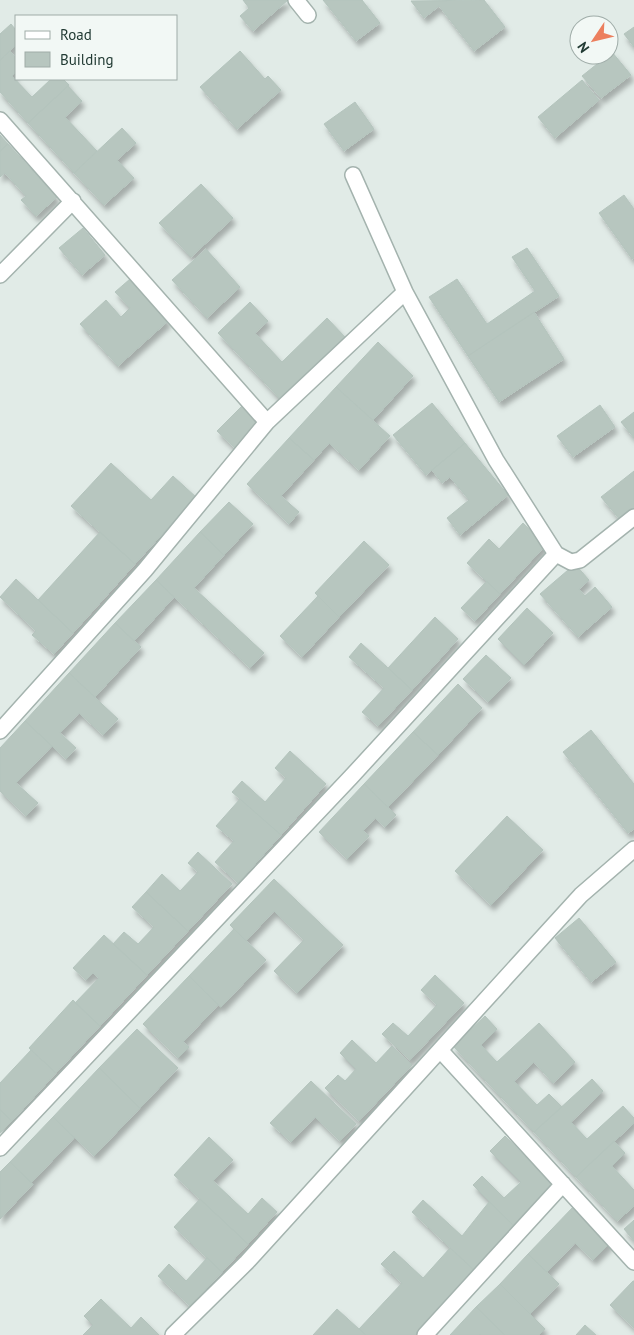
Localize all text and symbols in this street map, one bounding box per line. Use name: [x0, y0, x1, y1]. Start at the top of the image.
legend: [15, 15, 178, 80]
north arrow: [569, 15, 619, 65]
text: Road: [60, 25, 92, 44]
text: N: [573, 39, 593, 56]
text: Building: [60, 50, 114, 69]

